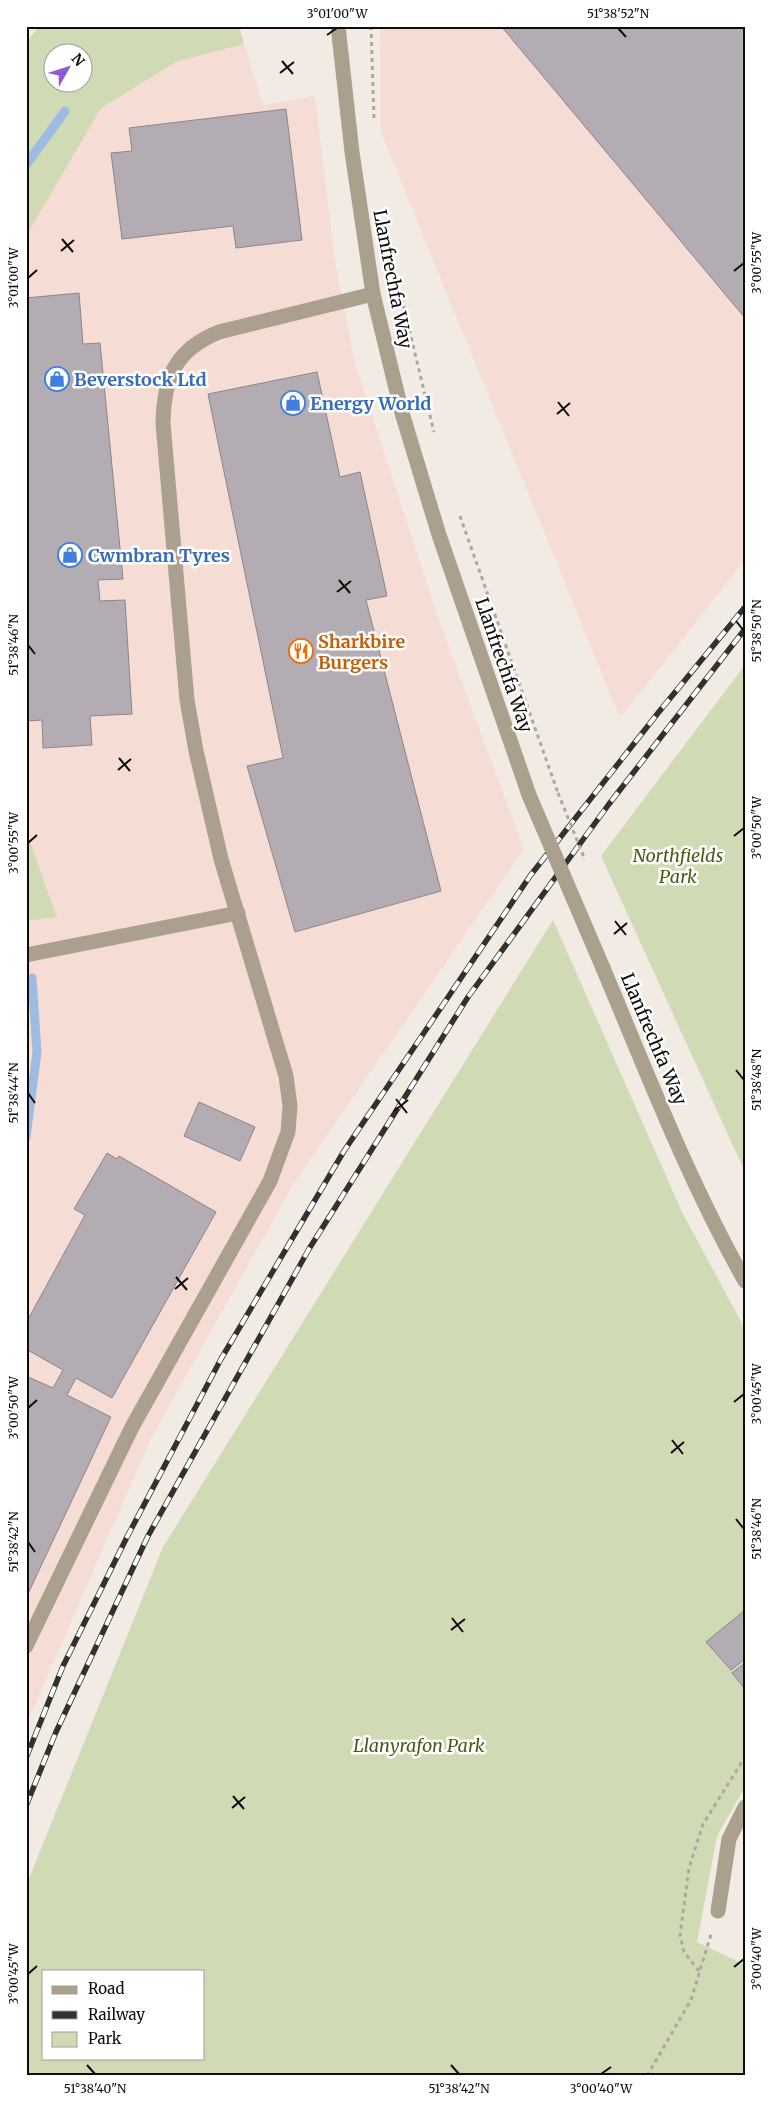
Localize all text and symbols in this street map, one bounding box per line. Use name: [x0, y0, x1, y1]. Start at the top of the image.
text: 3°01'00"W: [307, 6, 368, 21]
text: 51°38'52"N: [587, 6, 650, 21]
north arrow: [42, 42, 92, 92]
text: N: [68, 50, 89, 70]
street label: Llanfrechfa Way: [368, 208, 418, 351]
text: 3°00'55"W: [749, 231, 764, 294]
text: 3°01'00"W: [6, 247, 21, 308]
shop icon: Beverstock Ltd: [44, 366, 70, 392]
place label: Beverstock Ltd: [74, 368, 207, 391]
shop icon: Energy World: [280, 390, 306, 416]
place label: Energy World: [310, 392, 431, 415]
shop icon: Cwmbran Tyres: [57, 542, 83, 568]
place label: Cwmbran Tyres: [88, 544, 230, 567]
street label: Llanfrechfa Way: [470, 595, 538, 736]
text: 51°38'50"N: [749, 599, 764, 663]
text: 51°38'46"N: [6, 614, 21, 676]
place label: Sharkbire Burgers: [318, 630, 406, 674]
restaurant icon: Sharkbire Burgers: [288, 638, 314, 664]
text: 3°00'50"W: [749, 795, 764, 860]
text: 3°00'55"W: [6, 811, 21, 874]
park label: Northfields Park: [633, 844, 723, 888]
street label: Llanfrechfa Way: [616, 970, 692, 1109]
text: 51°38'48"N: [749, 1048, 764, 1111]
text: 51°38'44"N: [6, 1062, 21, 1124]
text: 3°00'45"W: [749, 1363, 764, 1424]
text: 3°00'50"W: [6, 1375, 21, 1440]
text: 51°38'46"N: [749, 1498, 764, 1560]
text: 51°38'42"N: [6, 1511, 21, 1573]
park label: Llanyrafon Park: [353, 1734, 485, 1757]
text: 3°00'40"W: [749, 1927, 764, 1990]
text: 3°00'45"W: [6, 1943, 21, 2004]
legend: [42, 1970, 205, 2060]
text: Road: [88, 1979, 124, 1998]
text: Railway: [88, 2005, 145, 2024]
text: Park: [88, 2029, 122, 2048]
text: 51°38'40"N: [64, 2081, 127, 2096]
text: 51°38'42"N: [428, 2081, 490, 2096]
text: 3°00'40"W: [570, 2081, 633, 2096]

